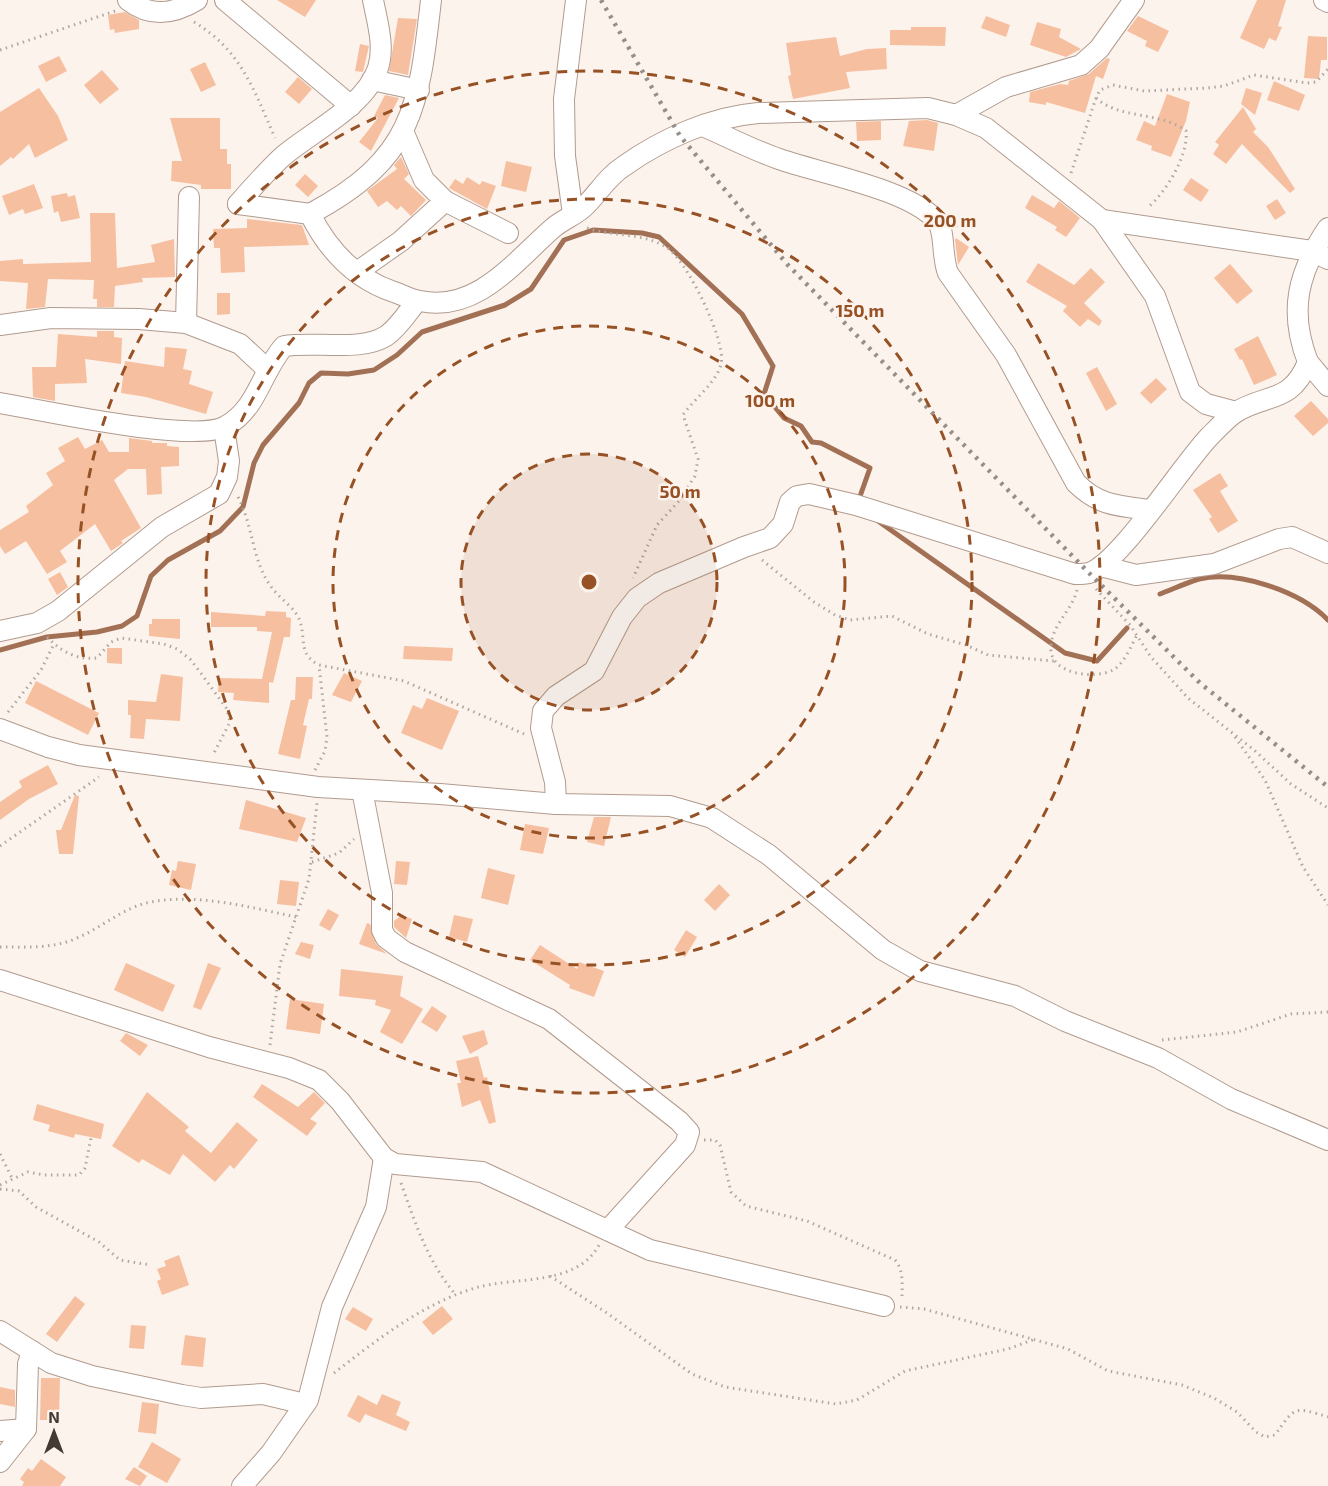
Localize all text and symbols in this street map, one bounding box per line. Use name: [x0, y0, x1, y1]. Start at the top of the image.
text: 200 m: [924, 209, 976, 231]
text: 150 m: [836, 299, 884, 321]
text: 100 m: [745, 389, 795, 411]
text: 50 m: [659, 480, 701, 502]
centre of rings: [579, 572, 599, 592]
north arrow: [24, 1402, 84, 1462]
text: N: [48, 1407, 60, 1426]

